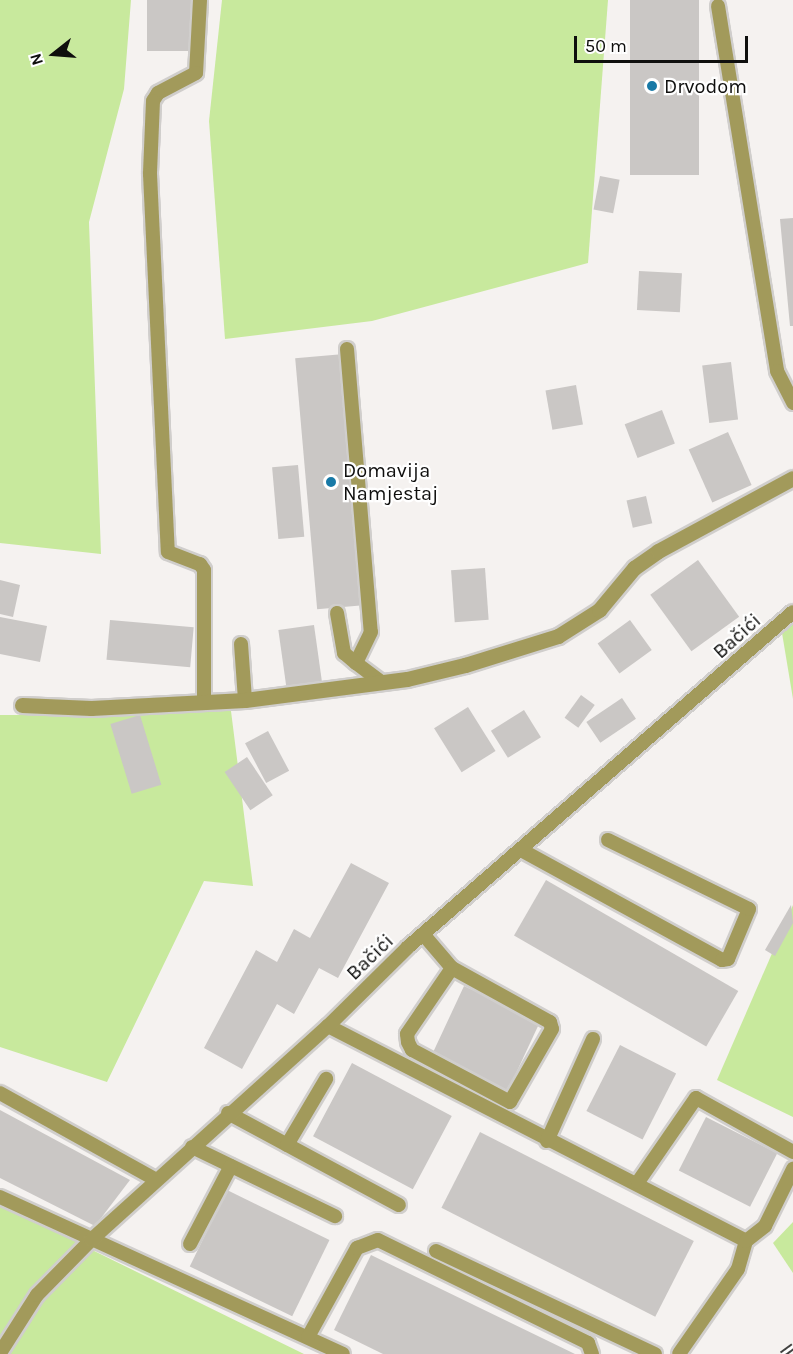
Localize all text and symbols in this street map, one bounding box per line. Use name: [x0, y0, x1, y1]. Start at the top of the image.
north arrow: [24, 24, 84, 84]
scale bar: [577, 24, 751, 62]
text: 50 m: [585, 35, 627, 57]
text: N: [26, 51, 47, 68]
place label: Drvodom: [664, 74, 747, 98]
marker: Drvodom: [645, 79, 659, 93]
place label: Domavija Namjestaj: [343, 458, 438, 505]
marker: Domavija Namjestaj: [324, 475, 338, 489]
street label: Bačići: [708, 608, 766, 664]
street label: Bačići: [342, 929, 398, 985]

